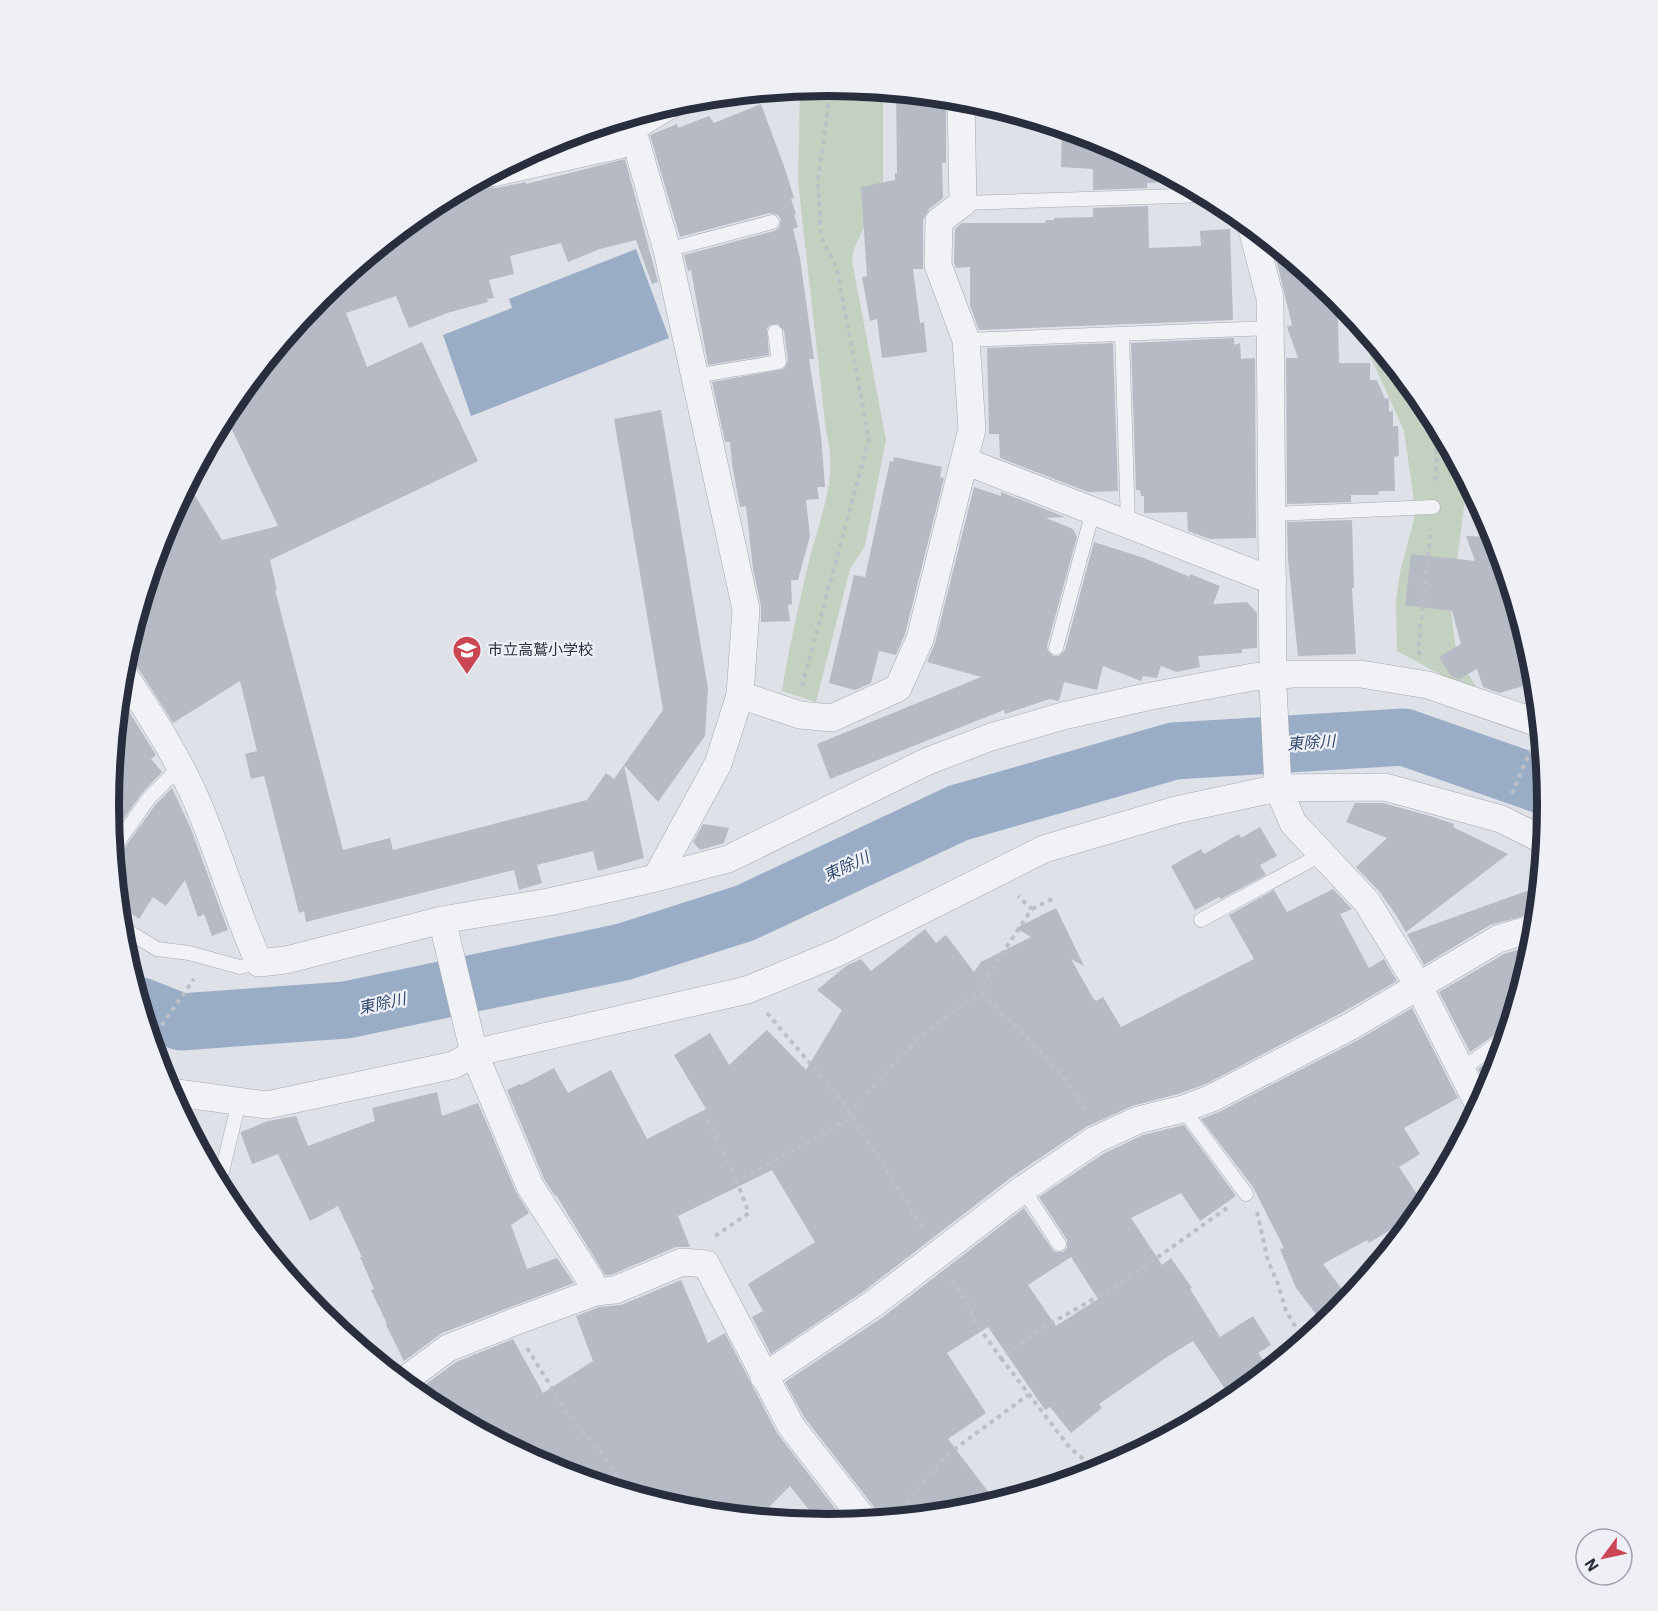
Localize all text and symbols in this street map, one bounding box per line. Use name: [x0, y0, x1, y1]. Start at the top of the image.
school or university icon: 市立高鷲小学校: [451, 634, 483, 676]
place label: 市立高鷲小学校: [488, 640, 593, 659]
water label: 東除川: [1286, 730, 1338, 754]
water label: 東除川: [820, 846, 874, 885]
water label: 東除川: [356, 988, 410, 1018]
north arrow: [1574, 1527, 1634, 1587]
text: N: [1580, 1555, 1603, 1575]

